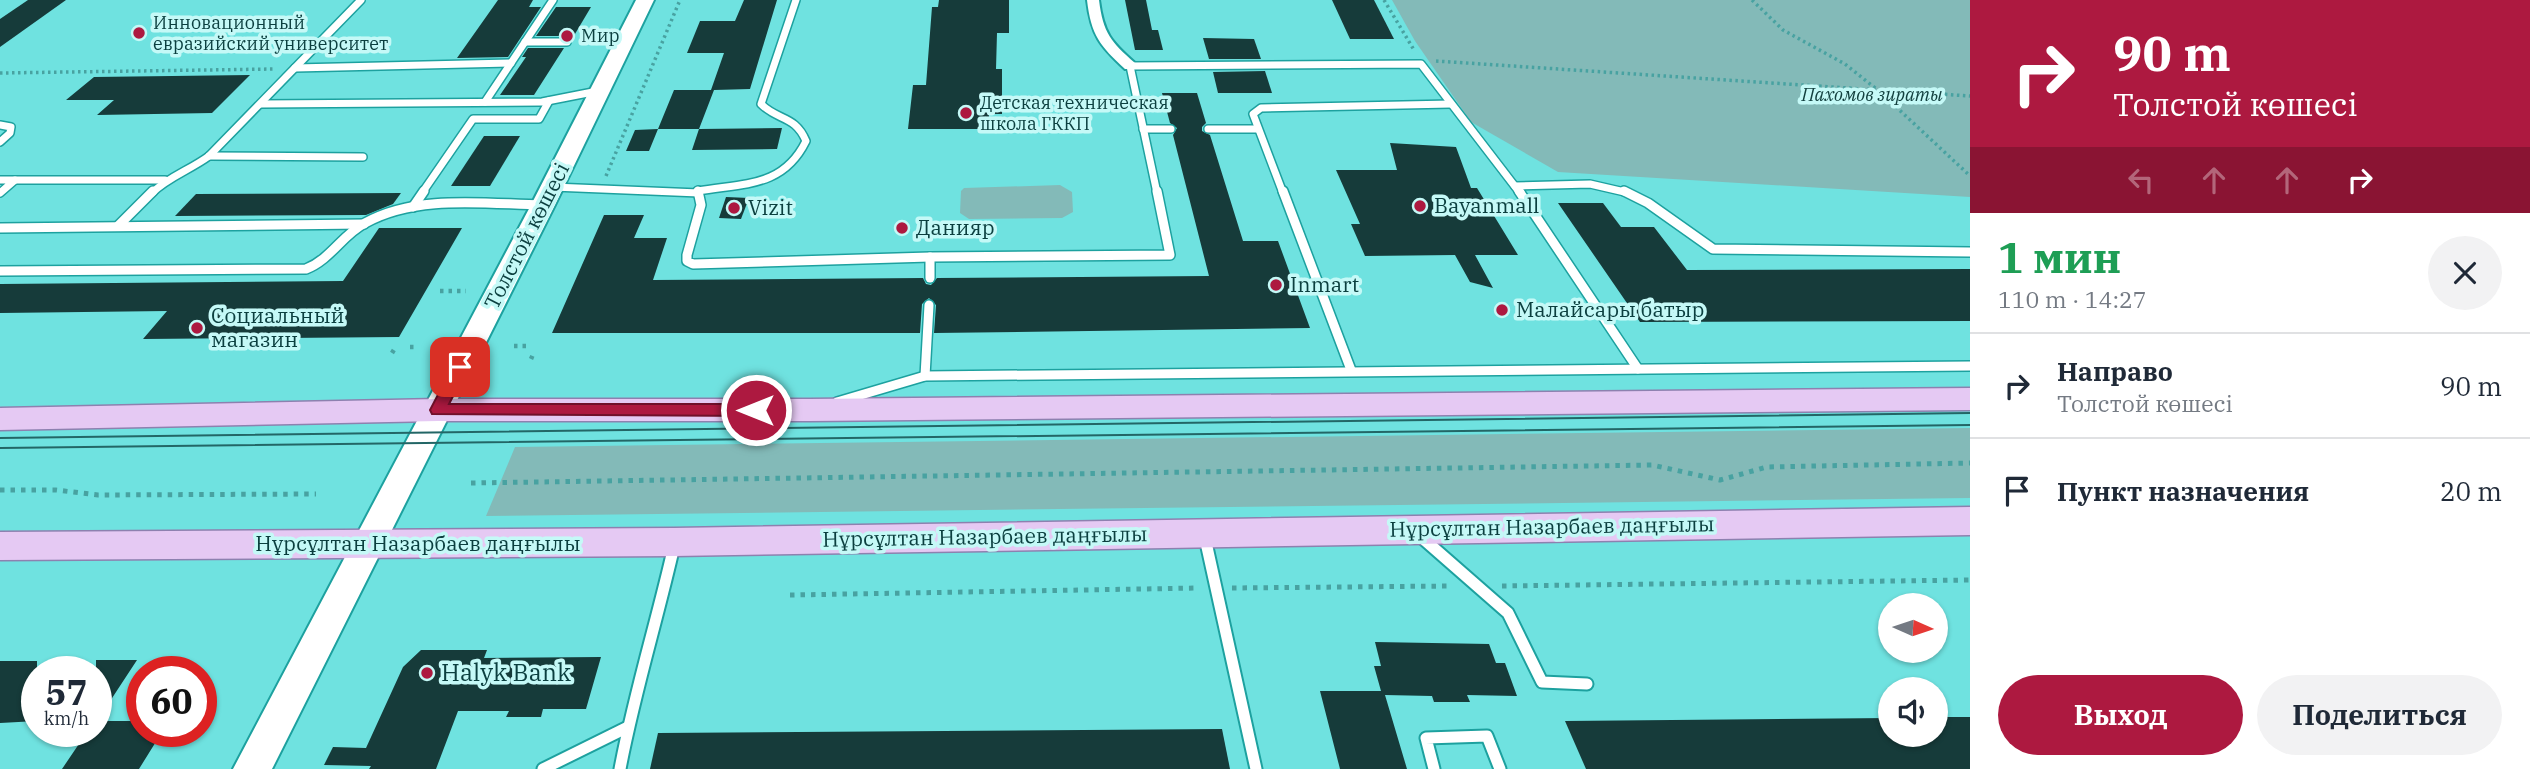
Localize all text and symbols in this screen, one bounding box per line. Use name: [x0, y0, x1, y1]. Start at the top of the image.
place label: Инновационный евразийский университет: [153, 11, 388, 55]
text: 90 m: [2113, 21, 2231, 84]
place label: Мир: [581, 24, 620, 47]
marker: Инновационный евразийский университет: [131, 25, 147, 41]
marker: Мир: [559, 28, 575, 44]
icon: right: [1998, 28, 2089, 119]
park label: Пахомов зираты: [1800, 83, 1943, 106]
text: Толстой көшесі: [2113, 83, 2358, 125]
place label: Детская техническая школа ГККП: [980, 91, 1169, 135]
marker: Детская техническая школа ГККП: [958, 105, 974, 121]
street label: Толстой көшесі: [477, 158, 575, 313]
icon: left: [2122, 161, 2160, 199]
icon: ahead: [2195, 161, 2233, 199]
icon: ahead: [2268, 161, 2306, 199]
icon: right: [2341, 161, 2379, 199]
place label: Bayanmall: [1434, 191, 1539, 219]
place label: Vizit: [748, 193, 793, 221]
marker: Bayanmall: [1412, 198, 1428, 214]
marker: Vizit: [726, 200, 742, 216]
place label: Данияр: [916, 213, 995, 241]
marker: Данияр: [894, 220, 910, 236]
text: 1 мин: [1998, 230, 2121, 285]
button: close: [2428, 236, 2502, 310]
place label: Inmart: [1290, 270, 1359, 298]
marker: Inmart: [1268, 277, 1284, 293]
text: 110 m · 14:27: [1998, 284, 2147, 314]
place label: Малайсары батыр: [1516, 295, 1704, 323]
place label: Социальный магазин: [211, 301, 344, 353]
marker: Малайсары батыр: [1494, 302, 1510, 318]
marker: Социальный магазин: [189, 320, 205, 336]
pin: [430, 337, 490, 397]
icon: arrive: [441, 348, 479, 386]
text: Направо: [2057, 354, 2173, 388]
icon: right: [1998, 367, 2036, 405]
text: 90 m: [2440, 369, 2502, 403]
position arrow: [719, 373, 793, 447]
text: Толстой көшесі: [2057, 388, 2233, 418]
icon: arrive: [1998, 472, 2036, 510]
text: Пункт назначения: [2057, 474, 2309, 508]
text: 20 m: [2440, 474, 2502, 508]
street label: Нұрсұлтан Назарбаев даңғылы: [1389, 509, 1715, 543]
street label: Нұрсұлтан Назарбаев даңғылы: [822, 519, 1148, 553]
street label: Нұрсұлтан Назарбаев даңғылы: [255, 529, 581, 557]
north arrow: [1878, 593, 1948, 663]
map controls: [1878, 593, 1948, 747]
speed limit sign: 60: [126, 656, 217, 747]
place label: Halyk Bank: [441, 656, 571, 688]
marker: Halyk Bank: [419, 665, 435, 681]
text: 57: [45, 669, 88, 715]
button: Выход: [1998, 675, 2243, 755]
button: Поделиться: [2257, 675, 2502, 755]
button: sound: [1878, 677, 1948, 747]
text: km/h: [44, 707, 89, 730]

